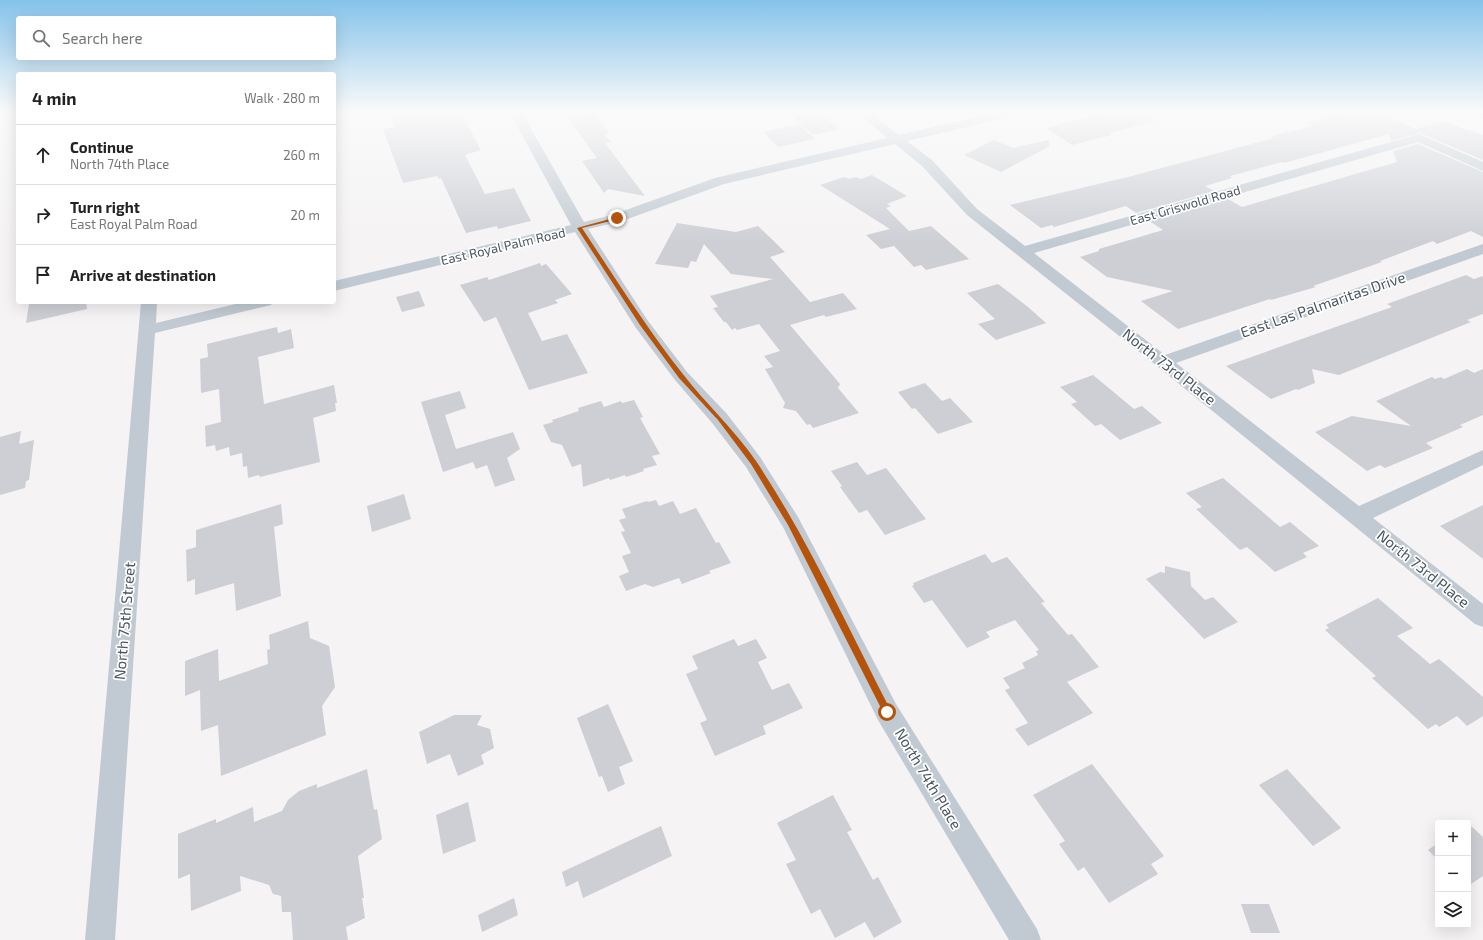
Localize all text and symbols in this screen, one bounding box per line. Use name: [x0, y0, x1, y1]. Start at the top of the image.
search box: [16, 16, 336, 60]
icon: search: [30, 27, 52, 49]
text: Search here: [62, 29, 143, 47]
text: 4 min: [32, 88, 76, 108]
text: Walk · 280 m: [244, 90, 320, 106]
text: Continue: [70, 138, 133, 156]
icon: ahead: [32, 144, 54, 166]
text: 260 m: [283, 147, 320, 163]
text: North 74th Place: [70, 156, 169, 172]
street label: East Griswold Road: [1128, 182, 1242, 228]
text: Turn right: [70, 198, 140, 216]
icon: right: [32, 204, 54, 226]
text: 20 m: [291, 207, 320, 223]
route end: [608, 209, 626, 227]
text: East Royal Palm Road: [70, 216, 197, 232]
street label: East Royal Palm Road: [439, 224, 567, 268]
icon: arrive: [32, 264, 54, 286]
text: Arrive at destination: [70, 266, 216, 284]
street label: East Las Palmaritas Drive: [1238, 267, 1408, 341]
street label: North 73rd Place: [1119, 324, 1220, 408]
street label: North 73rd Place: [1374, 526, 1473, 611]
street label: North 75th Street: [110, 561, 138, 681]
route start: [878, 703, 896, 721]
street label: North 74th Place: [892, 725, 966, 832]
map controls: [1435, 820, 1471, 928]
button: +: [1435, 820, 1471, 856]
button: −: [1435, 856, 1471, 892]
button: layers: [1435, 892, 1471, 928]

